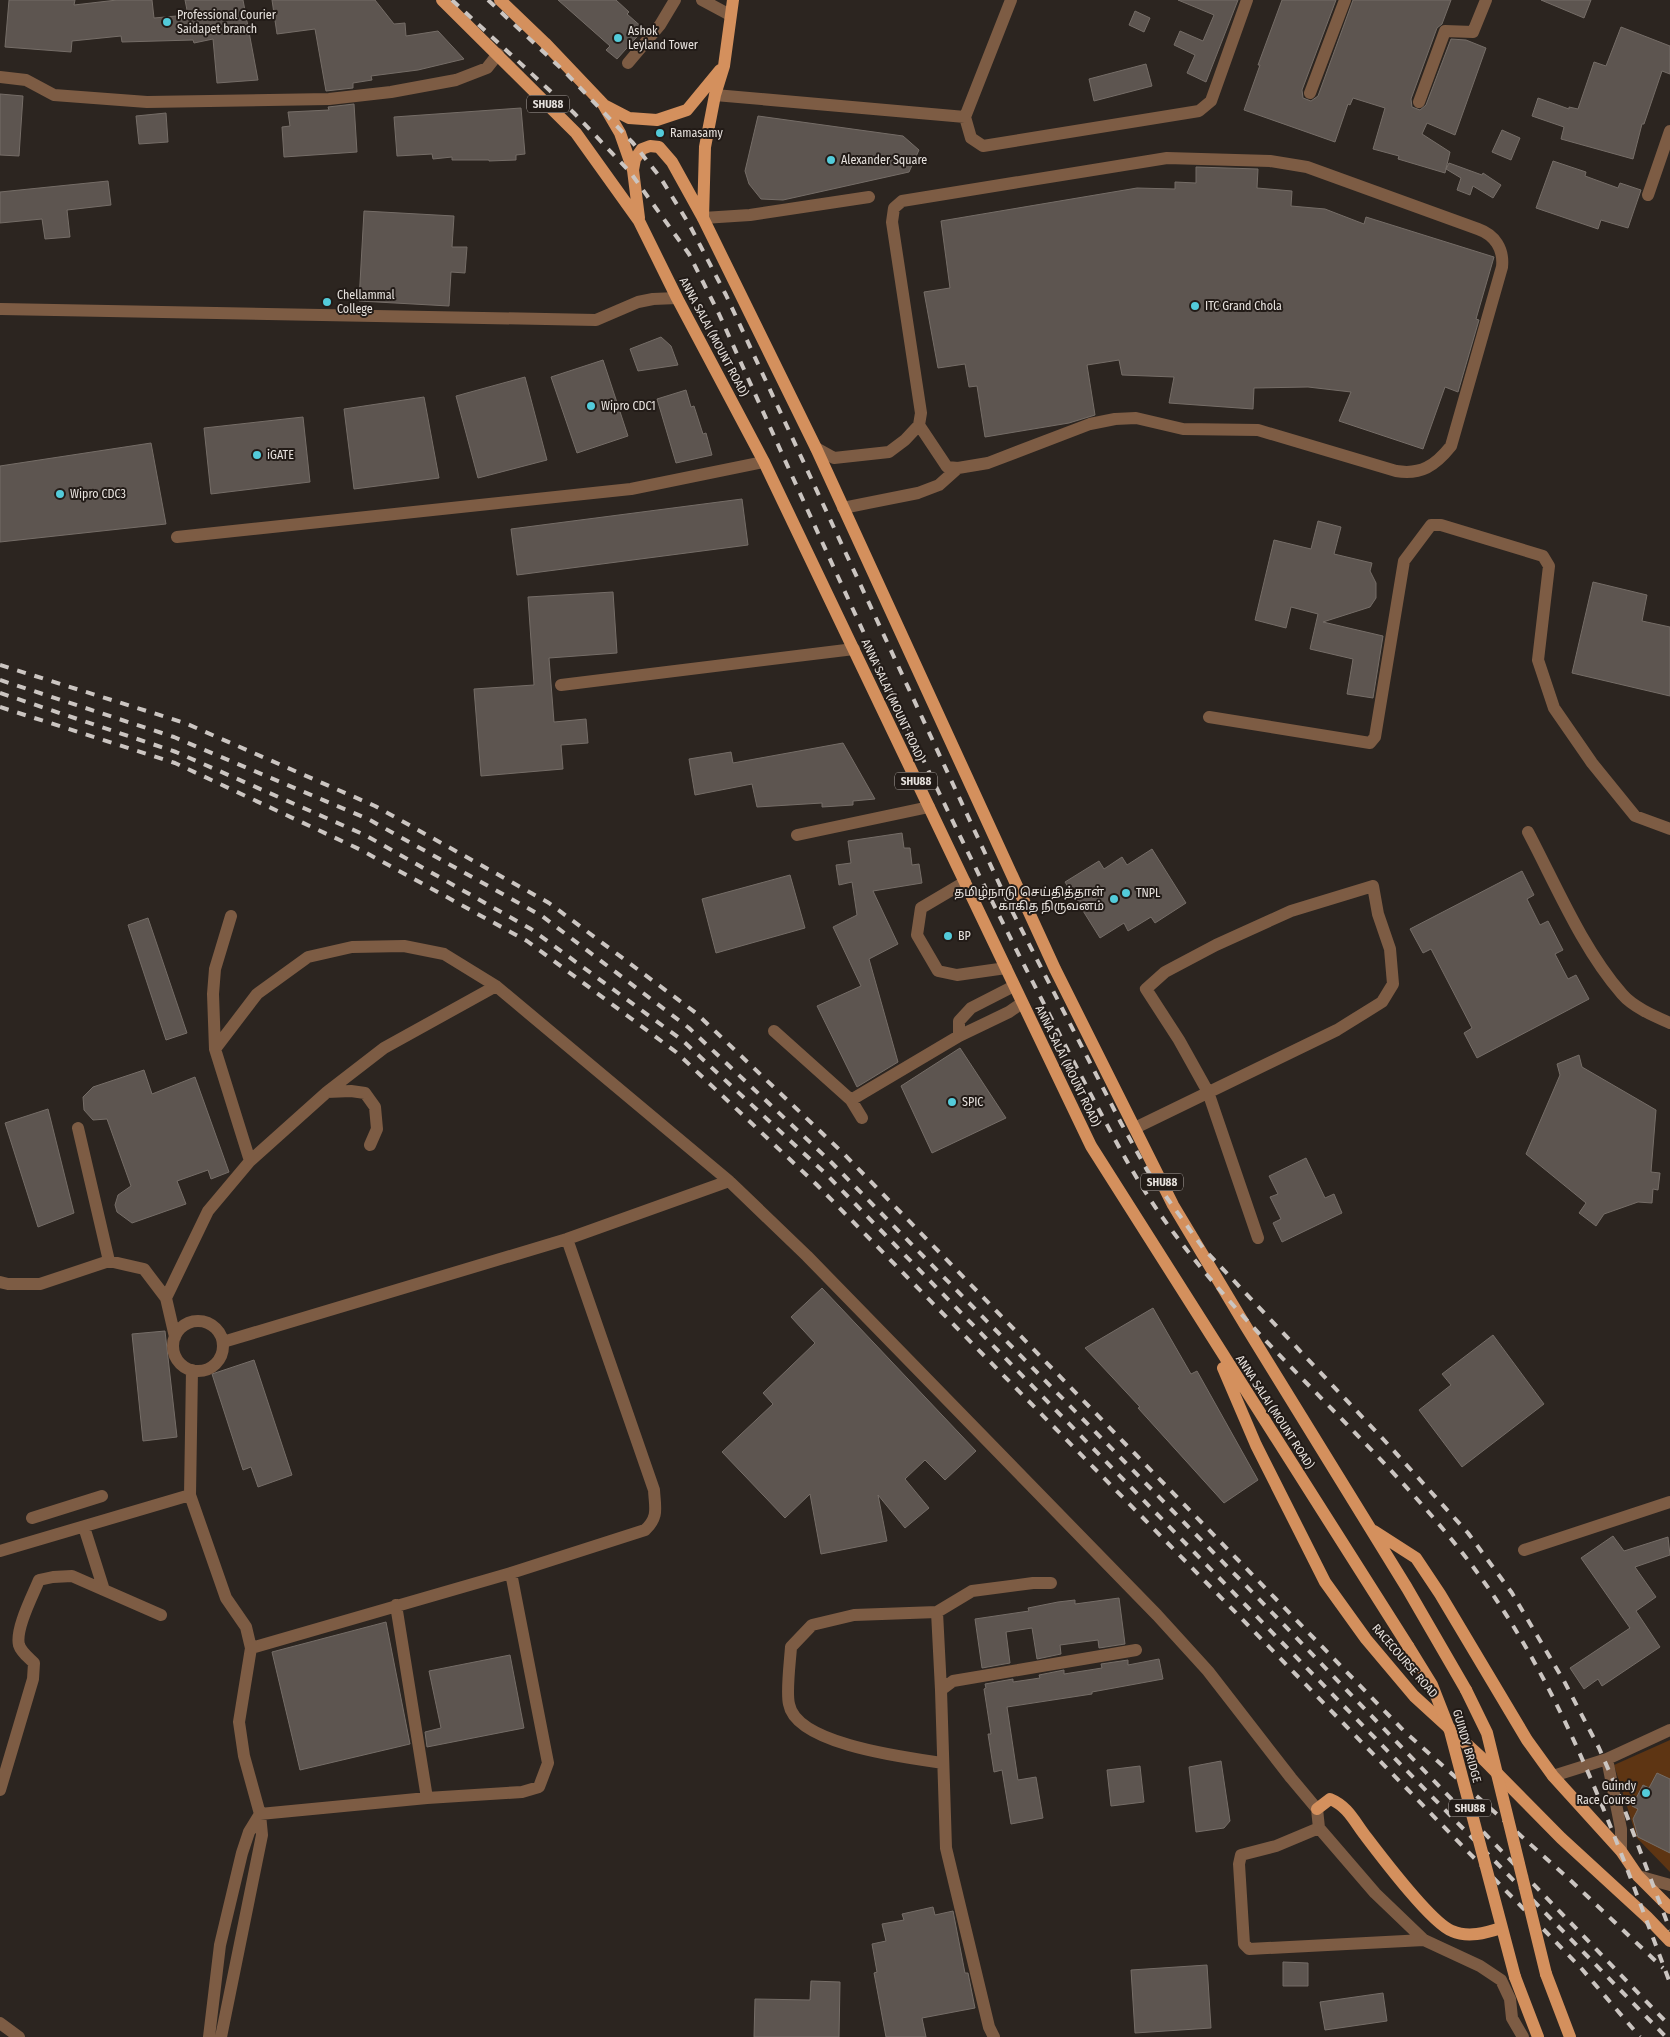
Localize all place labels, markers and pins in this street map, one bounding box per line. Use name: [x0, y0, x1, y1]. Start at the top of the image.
place label: Professional Courier Saidapet branch: [177, 8, 277, 36]
marker: Professional Courier Saidapet branch: [161, 16, 173, 28]
place label: Ashok Leyland Tower: [628, 24, 699, 52]
marker: Ashok Leyland Tower: [612, 32, 624, 44]
place label: Ramasamy: [670, 126, 723, 140]
marker: Ramasamy: [654, 127, 666, 139]
place label: Alexander Square: [841, 153, 927, 167]
marker: Alexander Square: [825, 154, 837, 166]
place label: Chellammal College: [337, 288, 395, 316]
marker: Chellammal College: [321, 296, 333, 308]
place label: ITC Grand Chola: [1205, 299, 1282, 313]
marker: ITC Grand Chola: [1189, 300, 1201, 312]
place label: Wipro CDC1: [601, 399, 656, 413]
marker: Wipro CDC1: [585, 400, 597, 412]
place label: iGATE: [267, 448, 294, 462]
marker: iGATE: [251, 449, 263, 461]
place label: Wipro CDC3: [70, 487, 126, 501]
marker: Wipro CDC3: [54, 488, 66, 500]
place label: தமிழ்நாடு செய்தித்தாள் காகித நிருவனம்: [954, 885, 1104, 914]
place label: TNPL: [1136, 886, 1161, 900]
marker: TNPL: [1120, 887, 1132, 899]
marker: தமிழ்நாடு செய்தித்தாள் காகித நிருவனம்: [1108, 893, 1120, 905]
place label: BP: [958, 929, 971, 943]
marker: BP: [942, 930, 954, 942]
place label: SPIC: [962, 1095, 983, 1109]
marker: SPIC: [946, 1096, 958, 1108]
place label: Guindy Race Course: [1577, 1779, 1637, 1807]
marker: Guindy Race Course: [1640, 1787, 1652, 1799]

